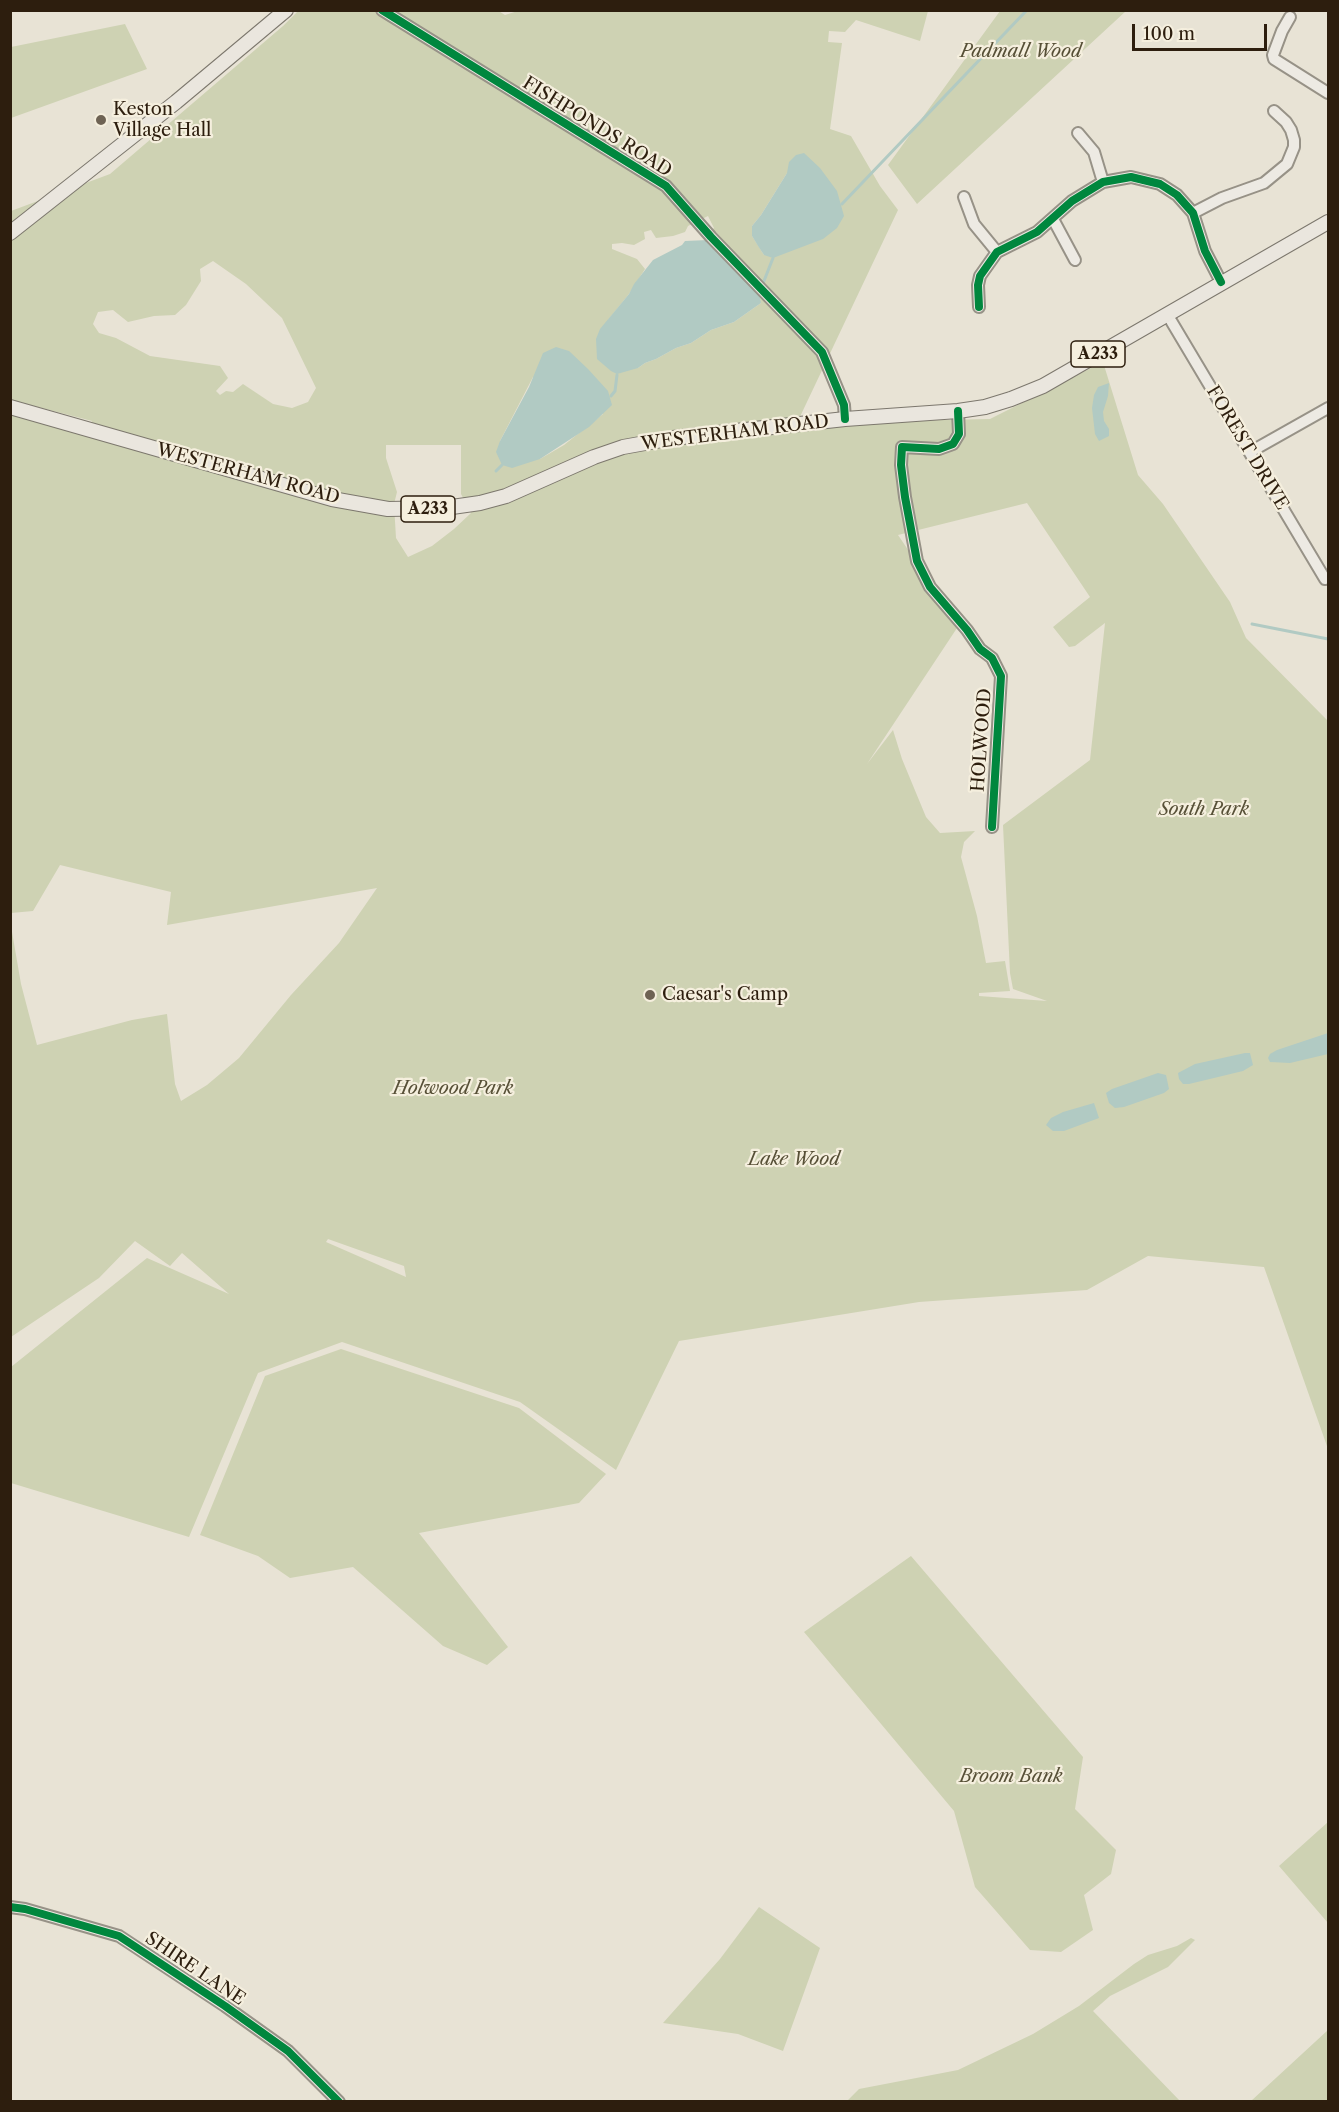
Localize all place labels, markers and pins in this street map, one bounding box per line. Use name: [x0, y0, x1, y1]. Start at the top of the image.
place label: Keston Village Hall: [113, 99, 211, 142]
marker: Keston Village Hall: [94, 113, 108, 127]
place label: Caesar's Camp: [662, 984, 788, 1006]
marker: Caesar's Camp: [643, 988, 657, 1002]

